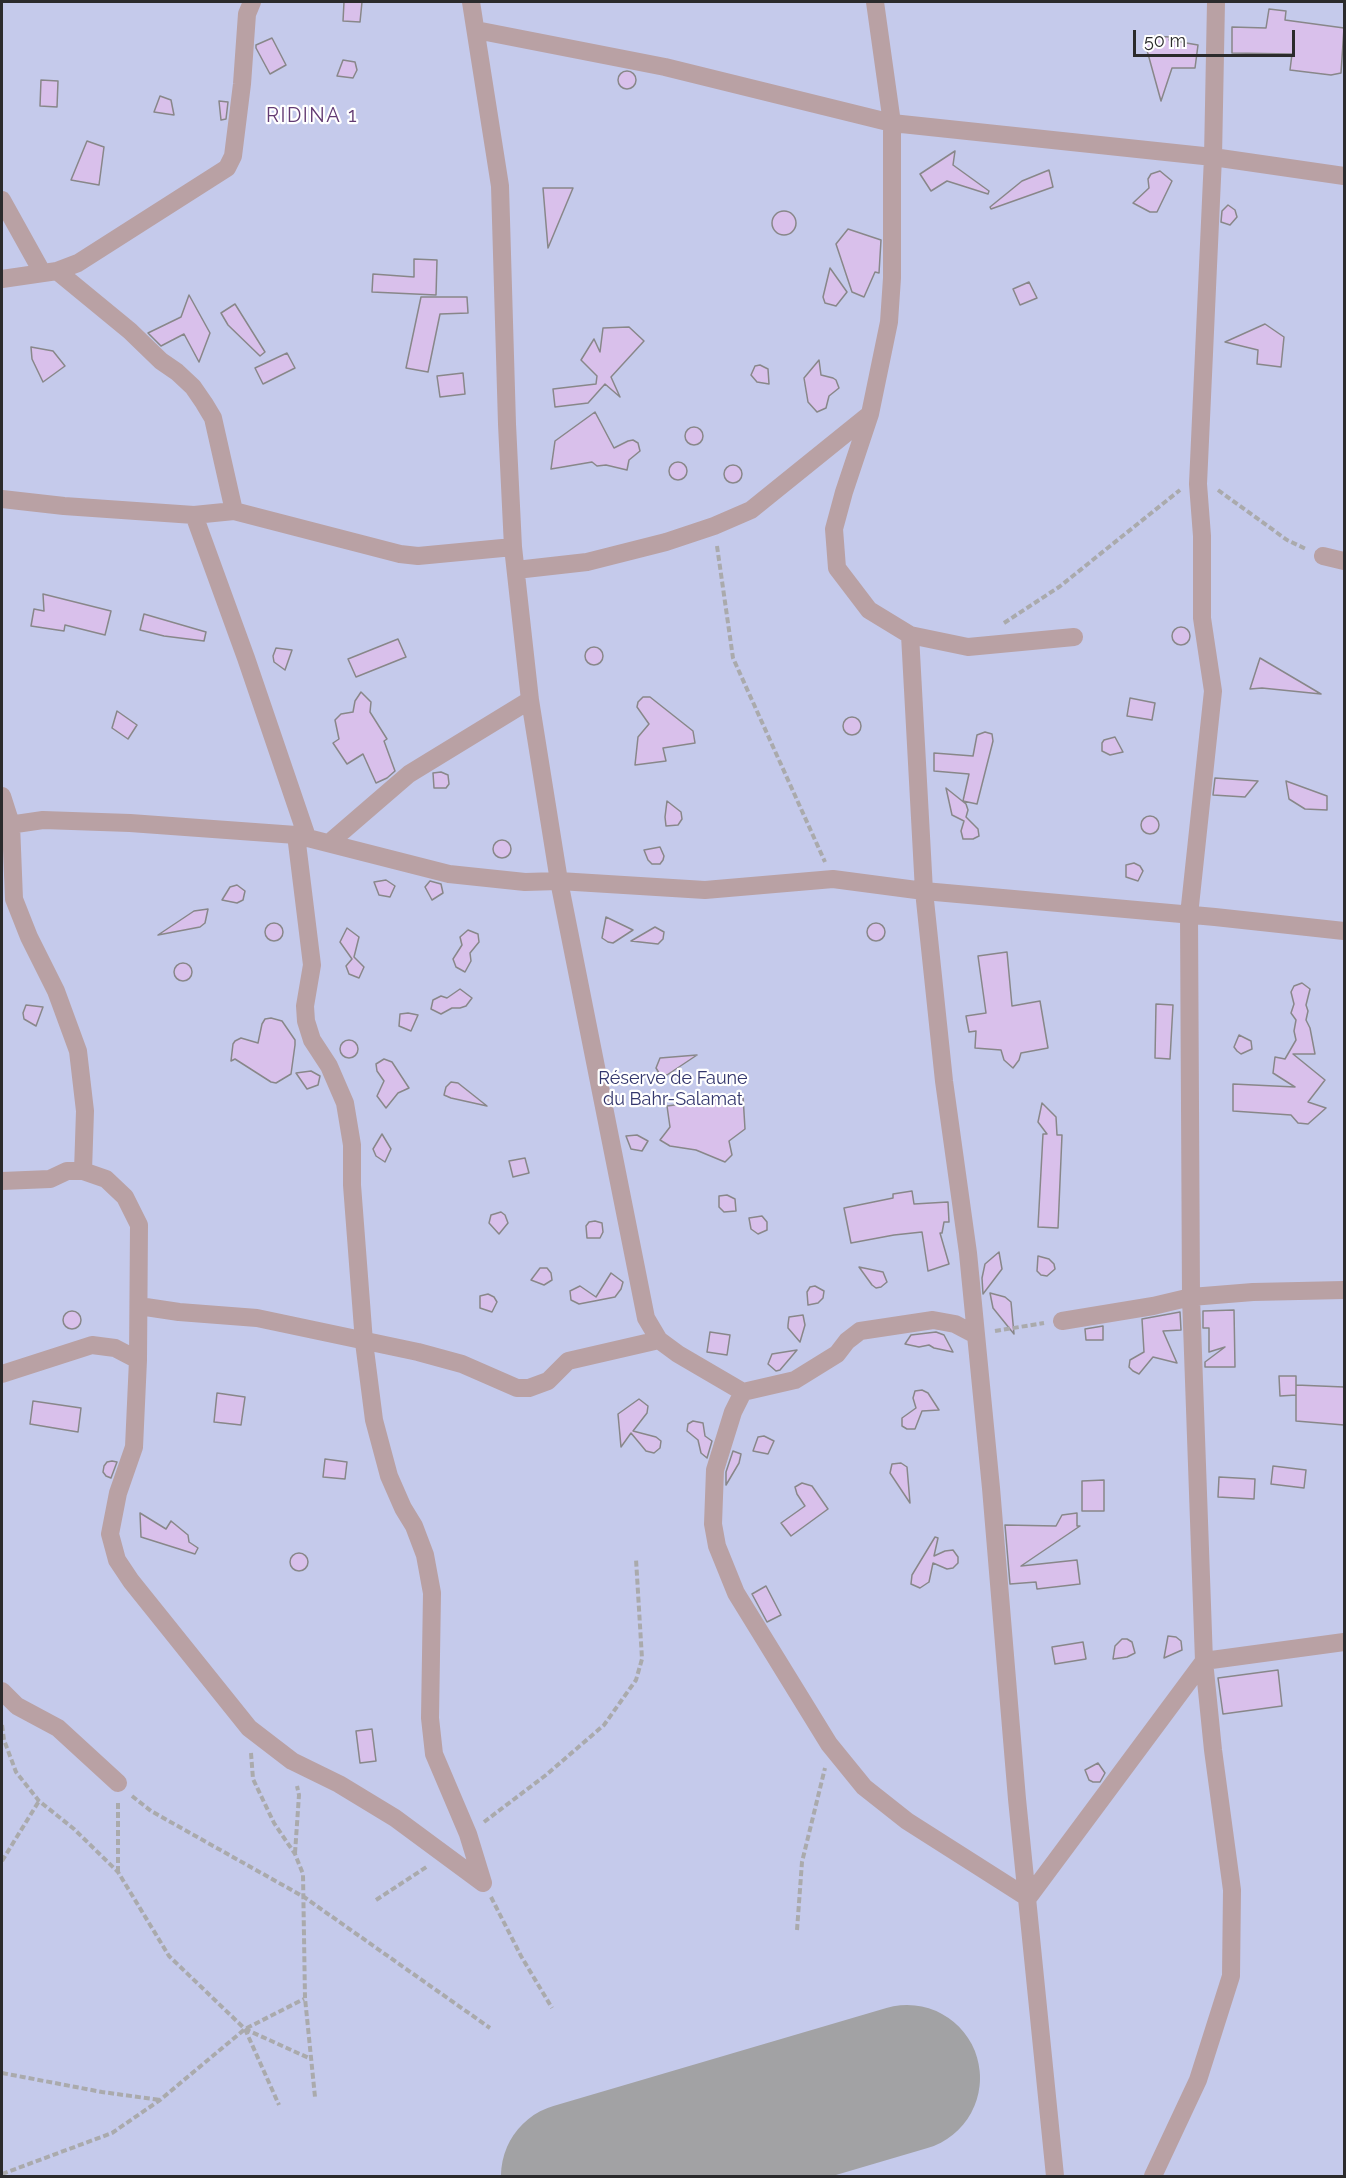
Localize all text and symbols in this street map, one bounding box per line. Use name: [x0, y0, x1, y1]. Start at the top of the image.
scale bar: [1136, 18, 1298, 56]
text: 50 m: [1144, 30, 1186, 51]
district label: RIDINA 1: [266, 104, 358, 128]
park label: Réserve de Faune du Bahr-Salamat: [598, 1068, 748, 1110]

